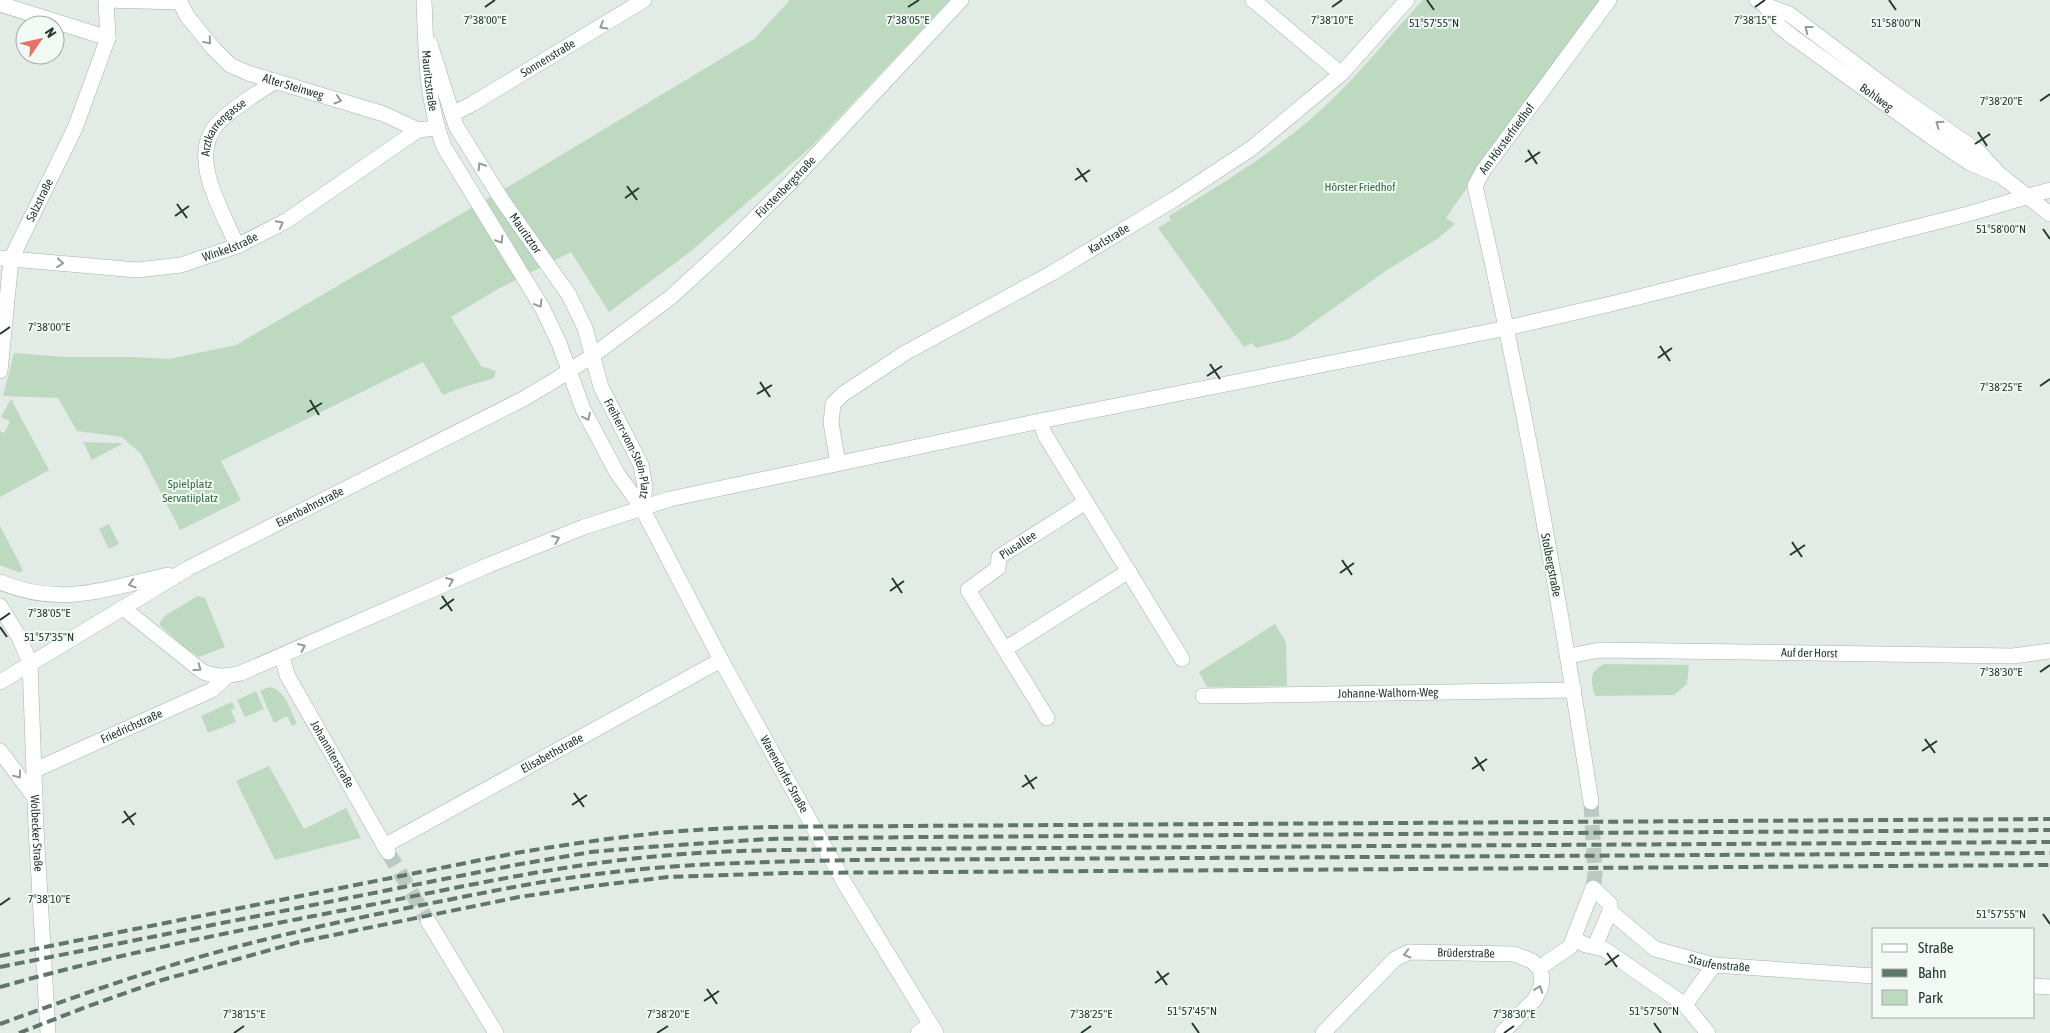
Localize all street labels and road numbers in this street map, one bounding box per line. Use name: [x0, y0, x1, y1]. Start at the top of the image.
street label: Sonnenstraße: [518, 36, 578, 80]
street label: Mauritzstraße: [419, 50, 440, 112]
street label: Alter Steinweg: [261, 71, 326, 103]
street label: Bohlweg: [1857, 81, 1897, 115]
street label: Arztkarrengasse: [199, 96, 249, 157]
street label: Am Hörsterfriedhof: [1476, 100, 1538, 177]
street label: Fürstenbergstraße: [753, 153, 819, 220]
street label: Salzstraße: [23, 177, 56, 224]
street label: Mauritztor: [507, 211, 545, 257]
street label: Karlstraße: [1086, 221, 1132, 256]
street label: Winkelstraße: [200, 230, 260, 264]
street label: Freiherr-vom-Stein-Platz: [601, 396, 652, 500]
street label: Eisenbahnstraße: [273, 484, 346, 530]
street label: Piusallee: [997, 528, 1039, 562]
street label: Stolbergstraße: [1538, 532, 1564, 598]
street label: Auf der Horst: [1781, 646, 1838, 660]
street label: Johanne-Walhorn-Weg: [1337, 685, 1439, 701]
street label: Friedrichstraße: [98, 706, 165, 746]
street label: Johanniterstraße: [308, 718, 357, 791]
street label: Elisabethstraße: [518, 730, 586, 776]
street label: Warendorfer Straße: [757, 733, 811, 815]
street label: Wolbecker Straße: [28, 795, 46, 872]
street label: Brüderstraße: [1437, 946, 1495, 961]
street label: Staufenstraße: [1687, 951, 1750, 974]

